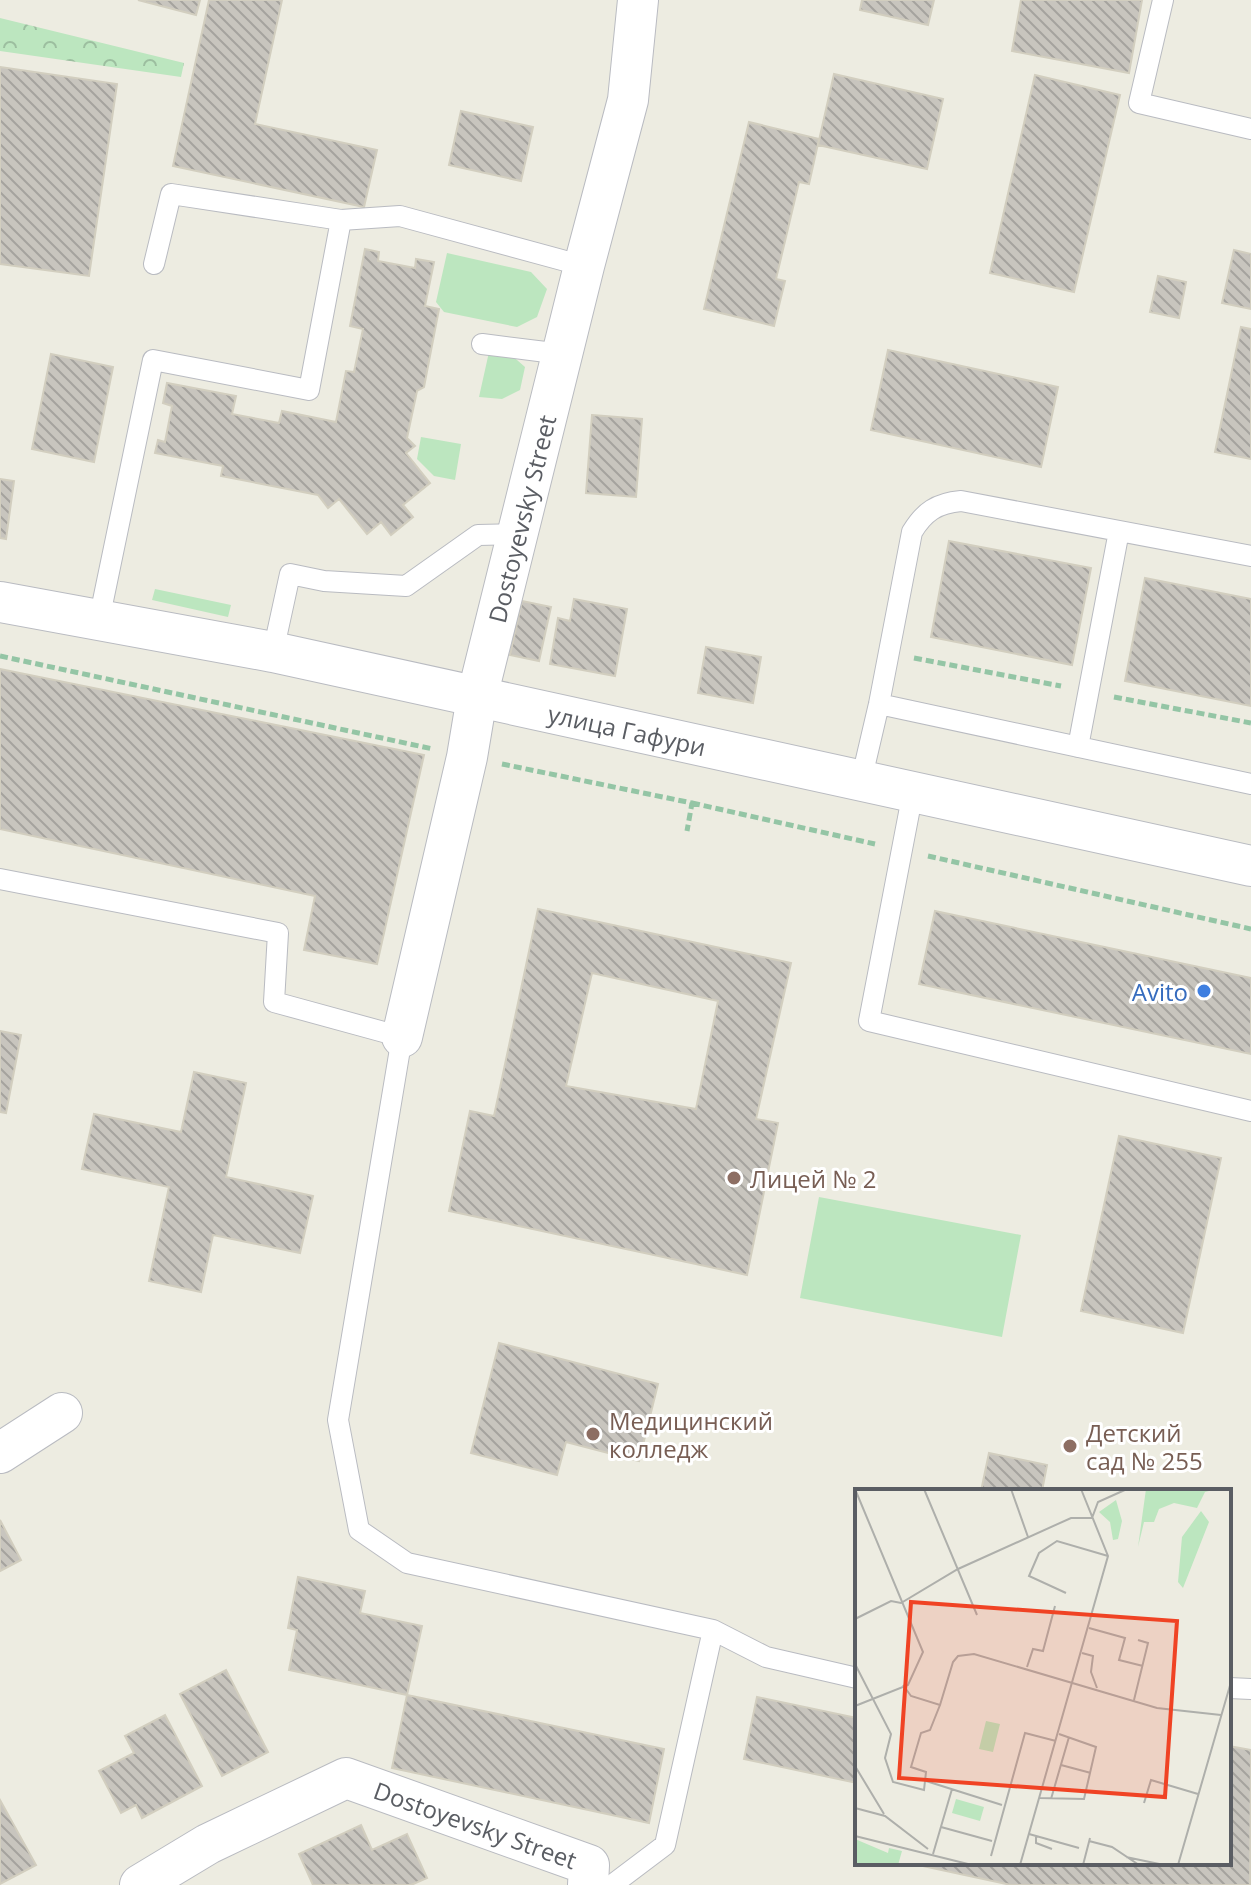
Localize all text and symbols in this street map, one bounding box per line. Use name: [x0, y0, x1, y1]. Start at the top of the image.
street label: Dostoyevsky Street: [480, 411, 563, 626]
street label: улица Гафури: [545, 696, 709, 763]
place label: Avito: [1132, 975, 1188, 1008]
marker: Avito: [1195, 982, 1213, 1000]
place label: Лицей № 2: [750, 1162, 877, 1195]
marker: Лицей № 2: [725, 1169, 743, 1187]
place label: Медицинский колледж: [609, 1404, 773, 1465]
place label: Детский сад № 255: [1086, 1416, 1203, 1477]
marker: Медицинский колледж: [584, 1425, 602, 1443]
marker: Детский сад № 255: [1061, 1437, 1079, 1455]
inset map: [855, 1489, 1231, 1865]
street label: Dostoyevsky Street: [370, 1773, 581, 1876]

